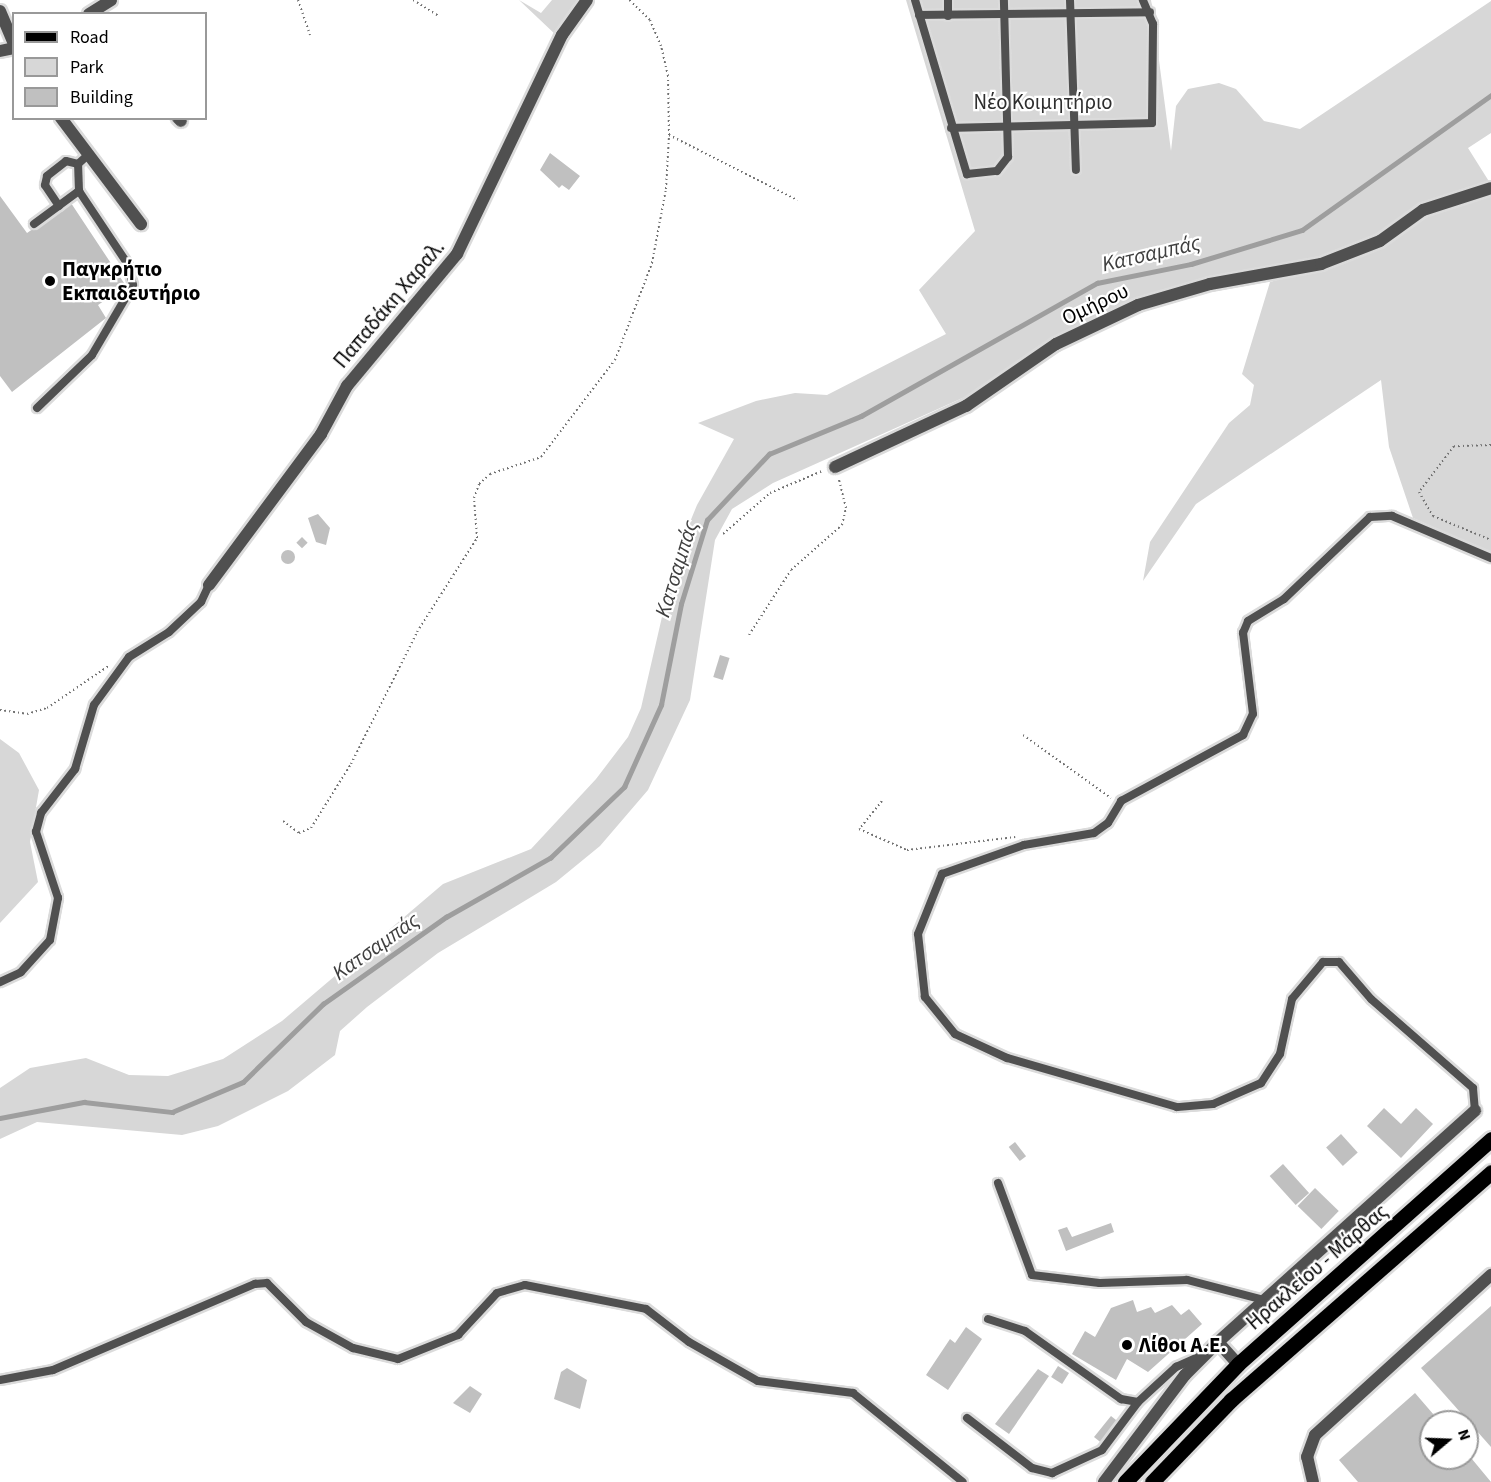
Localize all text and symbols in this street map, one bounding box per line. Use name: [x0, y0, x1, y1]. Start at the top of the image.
legend: [12, 12, 207, 120]
text: Road: [70, 25, 109, 50]
text: Park: [70, 55, 104, 80]
text: Building: [70, 85, 133, 110]
park label: Νέο Κοιμητήριο: [973, 89, 1113, 115]
water label: Κατσαμπάς: [1099, 230, 1203, 278]
street label: Παπαδάκη Χαραλ.: [328, 235, 450, 373]
place label: Παγκρήτιο Εκπαιδευτήριο: [62, 256, 200, 306]
marker: Παγκρήτιο Εκπαιδευτήριο: [43, 274, 57, 288]
street label: Ομήρου: [1058, 278, 1132, 330]
water label: Κατσαμπάς: [650, 517, 704, 621]
water label: Κατσαμπάς: [327, 907, 425, 987]
street label: Ηρακλείου - Μάρθας: [1241, 1199, 1393, 1335]
place label: Λίθοι Α.Ε.: [1139, 1332, 1227, 1358]
marker: Λίθοι Α.Ε.: [1120, 1338, 1134, 1352]
north arrow: [1419, 1410, 1479, 1470]
text: N: [1452, 1426, 1476, 1443]

